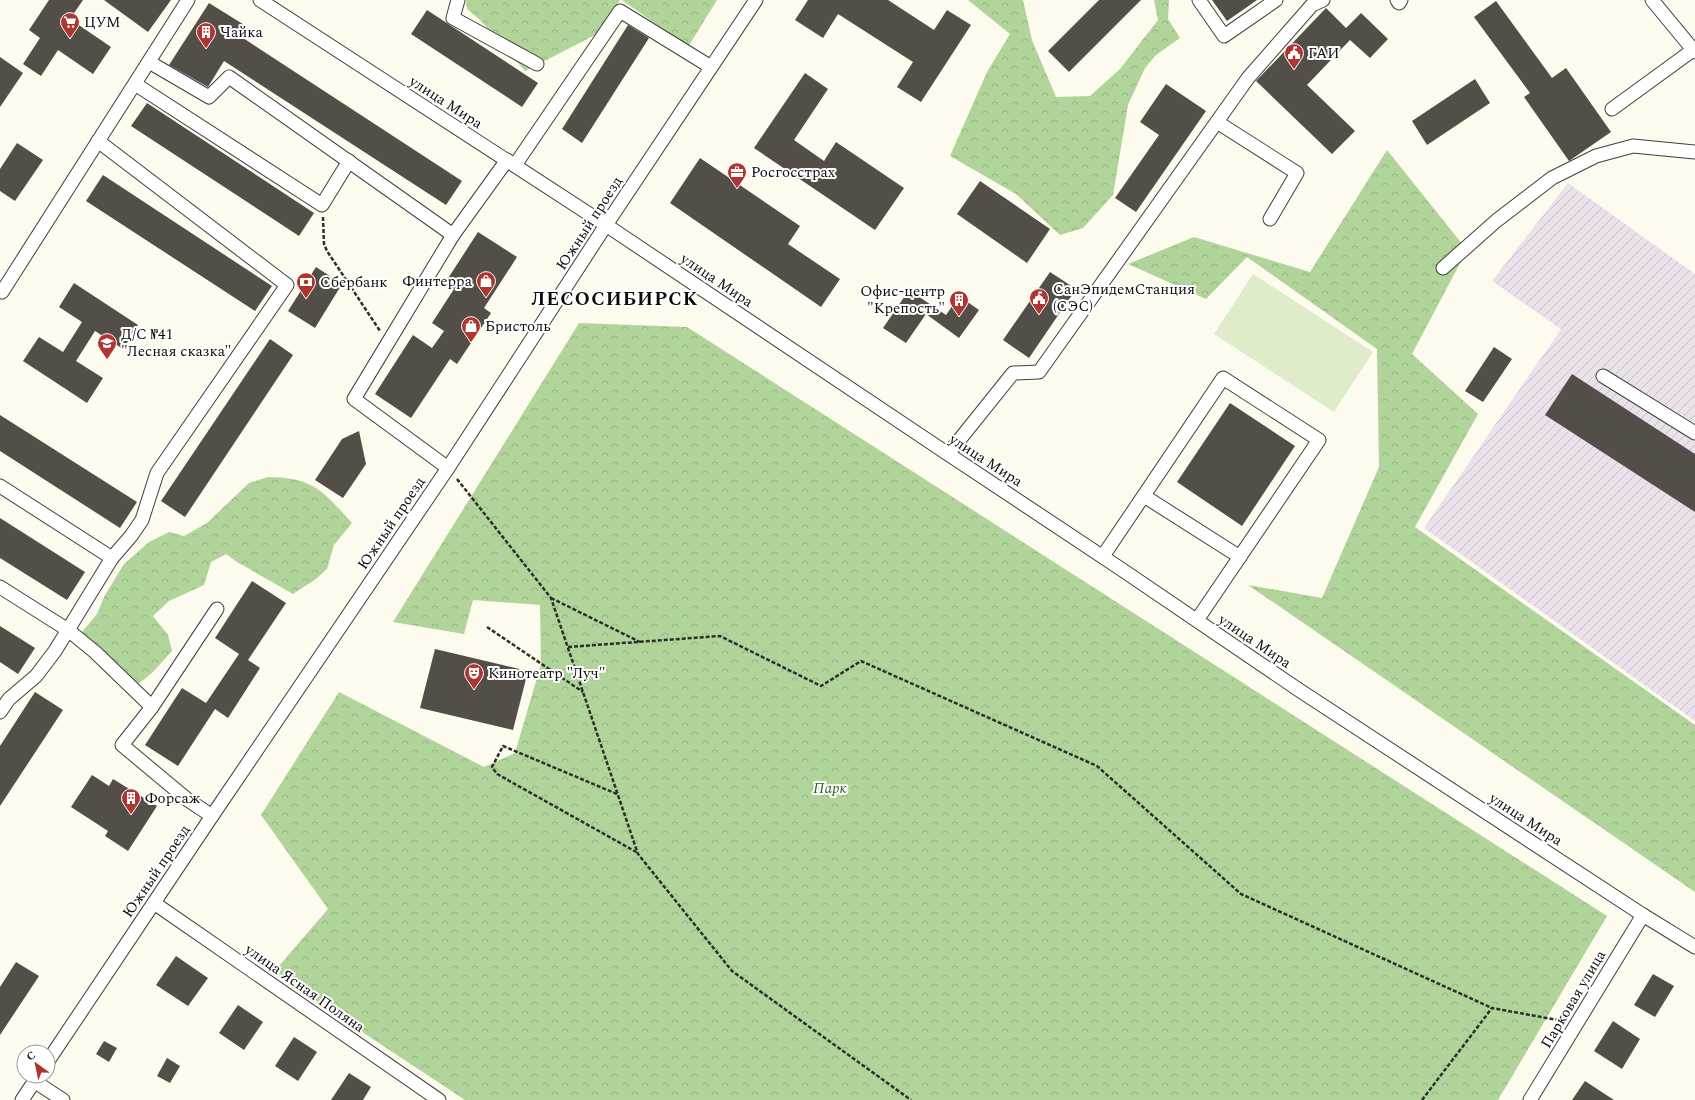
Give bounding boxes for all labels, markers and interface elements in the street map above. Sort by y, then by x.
supermarket icon: ЦУМ [59,11,81,39]
place label: ЦУМ [84,11,120,34]
building icon: Чайка [195,21,217,49]
place label: Чайка [220,21,263,44]
public building icon: ГАИ [1283,42,1305,70]
place label: ГАИ [1308,42,1340,65]
street label: улица Мира [404,69,488,135]
office icon: Росгосстрах [726,161,748,189]
place label: Росгосстрах [751,161,836,184]
street label: Южный проезд [550,172,628,275]
street label: улица Мира [675,247,758,314]
place label: Финтерра [402,270,473,293]
shop icon: Финтерра [475,270,497,298]
bank icon: Сбербанк [295,271,317,299]
place label: Сбербанк [320,271,388,294]
place label: СанЭпидемСтанция (СЭС) [1053,278,1195,318]
place label: Офис-центр "Крепость" [860,280,945,320]
district label: ЛЕСОСИБИРСК [532,285,698,314]
public building icon: СанЭпидемСтанция (СЭС) [1028,287,1050,315]
building icon: Офис-центр "Крепость" [948,289,970,317]
shop icon: Бристоль [460,315,482,343]
place label: Бристоль [485,315,551,338]
place label: Д/С №41 "Лесная сказка" [121,323,231,363]
school or university icon: Д/С №41 "Лесная сказка" [96,332,118,360]
street label: улица Мира [944,427,1028,493]
street label: Южный проезд [352,472,431,574]
street label: улица Мира [1213,608,1296,675]
theatre icon: Кинотеатр "Луч" [463,662,485,690]
place label: Кинотеатр "Луч" [488,662,605,685]
park label: Парк [813,777,847,800]
street label: улица Мира [1484,786,1568,852]
building icon: Форсаж [120,787,142,815]
place label: Форсаж [145,787,201,810]
street label: Южный проезд [117,820,196,922]
street label: улица Ясная Поляна [239,938,370,1039]
street label: Парковая улица [1535,945,1612,1053]
north arrow [16,1044,56,1084]
text: С [23,1047,39,1065]

